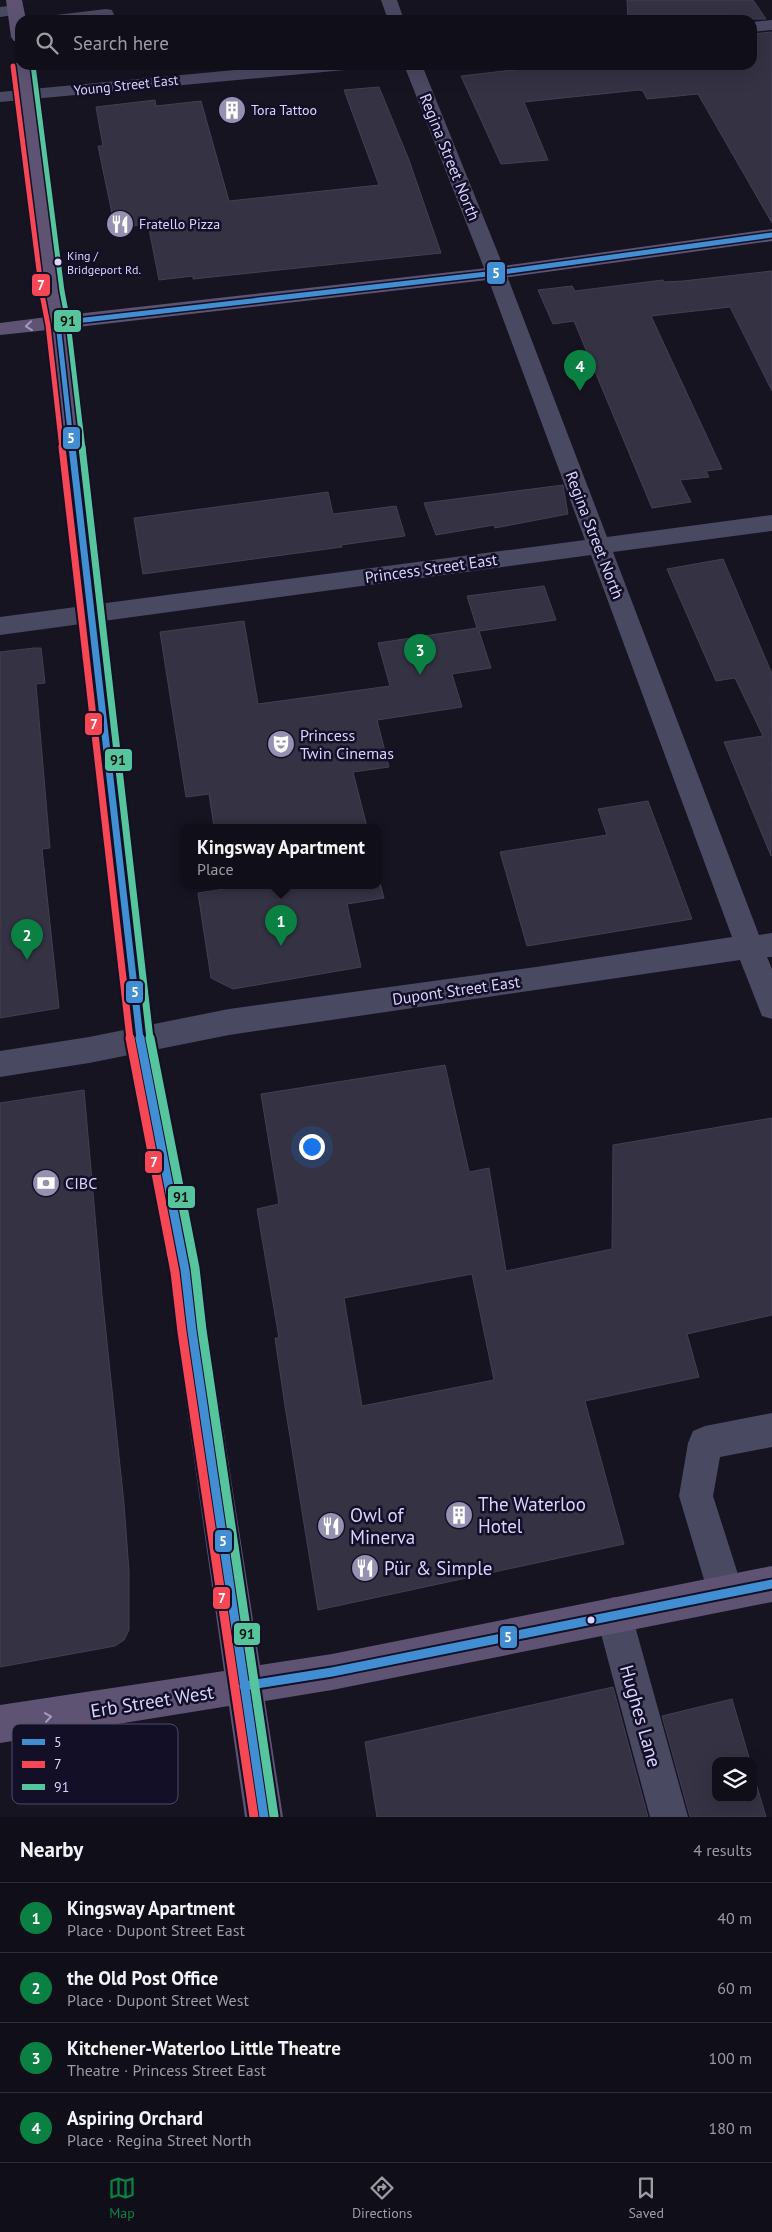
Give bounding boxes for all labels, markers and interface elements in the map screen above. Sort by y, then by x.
search box [15,15,757,70]
icon: search [33,29,61,57]
text: Search here [73,31,169,55]
street label: Young Street East [73,71,179,99]
street label: Regina Street North [415,91,485,223]
building icon: Tora Tattoo [217,95,247,125]
place label: Tora Tattoo [251,101,317,119]
restaurant icon: Fratello Pizza [105,209,135,239]
place label: Fratello Pizza [139,215,220,233]
place label: King / Bridgeport Rd. [67,248,141,277]
marker: King / Bridgeport Rd. [53,257,63,267]
line badge: 5 [486,261,506,285]
text: 5 [492,264,500,282]
line badge: 7 [31,273,51,297]
text: 7 [37,276,45,294]
line badge: 91 [53,309,82,333]
text: 91 [60,312,76,330]
one-way arrow [25,320,33,331]
pin: 4 [564,350,596,391]
line badge: 5 [62,426,81,450]
text: 5 [67,429,75,447]
street label: Regina Street North [561,468,629,602]
street label: Princess Street East [364,549,499,587]
pin: 3 [404,634,436,675]
line badge: 7 [84,712,103,736]
text: 7 [90,715,98,733]
place label: Princess Twin Cinemas [300,725,394,763]
theatre icon: Princess Twin Cinemas [266,729,296,759]
line badge: 91 [104,748,133,772]
text: 91 [110,751,126,769]
popup [180,824,382,889]
text: Kingsway Apartment [197,835,365,859]
text: Place [197,859,234,879]
pin: 1 [265,905,297,946]
pin: 2 [11,919,43,960]
street label: Dupont Street East [391,971,522,1009]
line badge: 5 [125,980,144,1004]
text: 5 [131,983,139,1001]
your location [299,1134,325,1160]
line badge: 7 [144,1150,163,1174]
text: 7 [150,1153,158,1171]
bank icon: CIBC [31,1168,61,1198]
place label: CIBC [65,1173,97,1193]
line badge: 91 [167,1185,196,1209]
text: 91 [173,1188,189,1206]
place label: The Waterloo Hotel [478,1492,586,1538]
building icon: The Waterloo Hotel [444,1500,474,1530]
place label: Owl of Minerva [350,1503,415,1549]
restaurant icon: Owl of Minerva [316,1511,346,1541]
line badge: 5 [214,1529,233,1553]
text: 5 [219,1532,227,1550]
restaurant icon: Pür & Simple [350,1553,380,1583]
place label: Pür & Simple [384,1556,492,1580]
line badge: 7 [212,1586,231,1610]
text: 7 [218,1589,226,1607]
unlabelled marker [586,1615,596,1625]
line badge: 91 [233,1622,261,1646]
text: 91 [239,1625,255,1643]
line badge: 5 [499,1625,518,1649]
text: 5 [504,1628,512,1646]
street label: Hughes Lane [615,1662,667,1770]
street label: Erb Street West [89,1679,216,1723]
one-way arrow [44,1712,53,1722]
legend [12,1724,178,1804]
text: 5 [54,1733,62,1751]
text: 7 [54,1755,62,1773]
map controls [712,1757,757,1802]
button: layers [712,1757,757,1802]
text: 91 [54,1778,69,1796]
text: Nearby [20,1836,83,1863]
text: 4 results [693,1840,752,1860]
text: Kingsway Apartment [67,1896,235,1920]
text: 1 [31,1908,41,1928]
text: 40 m [717,1908,752,1928]
text: Place · Dupont Street East [67,1920,245,1940]
text: the Old Post Office [67,1966,218,1990]
text: 2 [31,1978,41,1998]
text: 60 m [717,1978,752,1998]
text: Place · Dupont Street West [67,1990,249,2010]
text: Kitchener-Waterloo Little Theatre [67,2036,341,2060]
text: 3 [31,2048,41,2068]
text: 100 m [709,2048,752,2068]
text: Theatre · Princess Street East [67,2060,266,2080]
text: Aspiring Orchard [67,2106,203,2130]
text: 4 [31,2118,41,2138]
text: 180 m [709,2118,752,2138]
text: Place · Regina Street North [67,2130,251,2150]
tab: Map [108,2174,136,2222]
tab: Directions [352,2174,412,2222]
tab: Saved [628,2174,664,2222]

